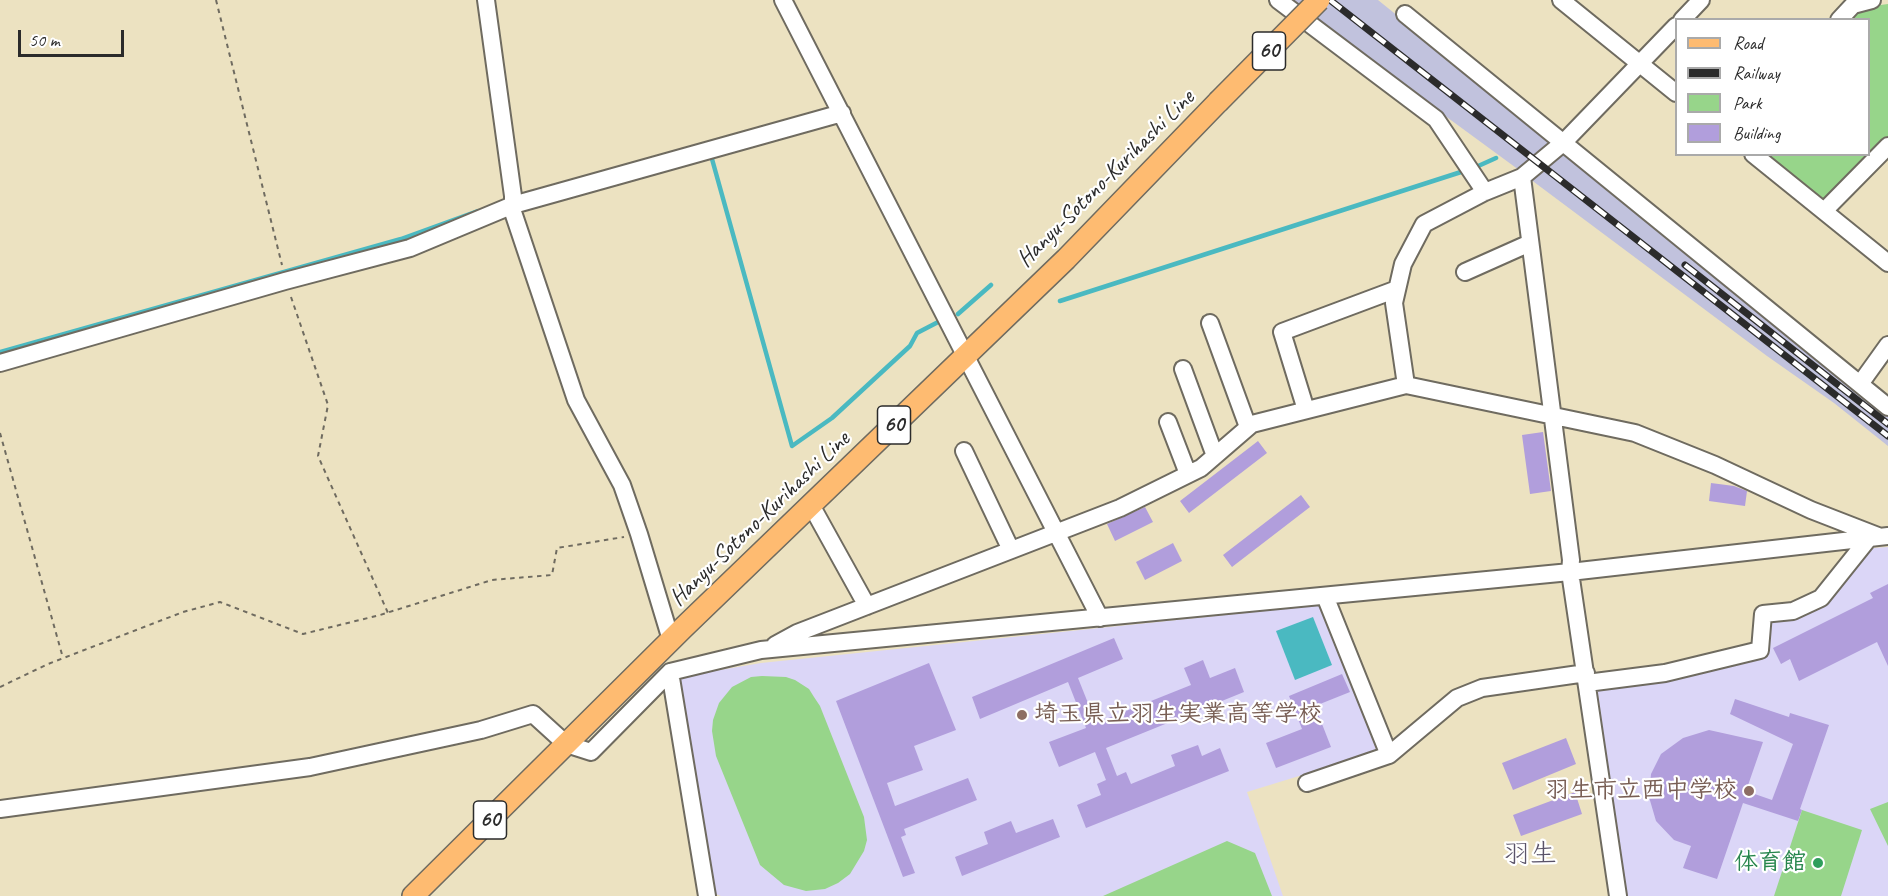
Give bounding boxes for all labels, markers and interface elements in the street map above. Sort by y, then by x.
scale bar [21,18,128,56]
legend [1675,18,1870,156]
text: 50 m [29,29,60,51]
road number: 60 [1252,32,1286,70]
text: Road [1733,32,1763,54]
text: Railway [1733,62,1780,84]
street label: Hanyu-Sotono-Kurihashi Line [1011,84,1201,274]
text: Park [1733,92,1762,114]
text: Building [1733,122,1780,144]
road number: 60 [878,406,910,444]
street label: Hanyu-Sotono-Kurihashi Line [664,425,856,613]
place label: 埼玉県立羽生実業高等学校 [1034,701,1322,729]
marker: 埼玉県立羽生実業高等学校 [1015,708,1029,722]
place label: 羽生市立西中学校 [1545,777,1737,805]
marker: 羽生市立西中学校 [1742,784,1756,798]
road number: 60 [474,801,506,839]
district label: 羽生 [1503,839,1557,871]
place label: 体育館 [1734,849,1806,877]
marker: 体育館 [1811,856,1825,870]

